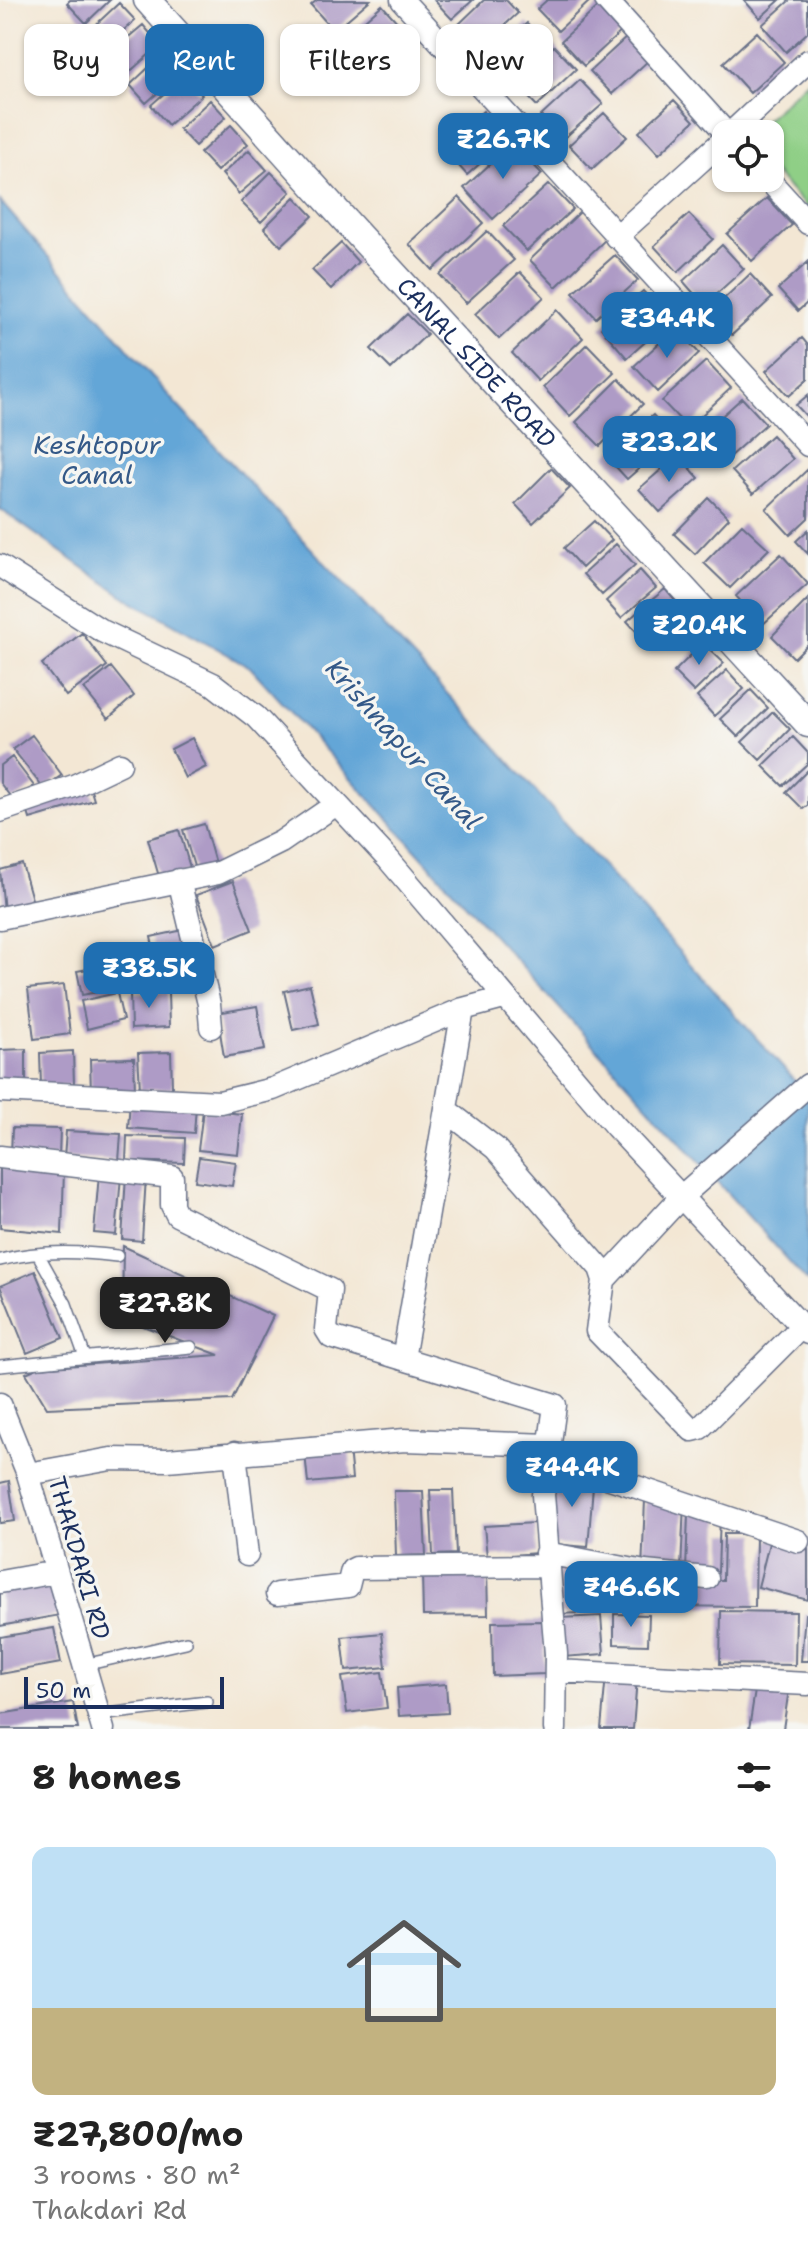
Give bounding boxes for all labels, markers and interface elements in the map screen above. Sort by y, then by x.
chip: Buy [24,24,129,96]
chip: Rent [145,24,264,96]
chip: Filters [280,24,420,96]
chip: New [436,24,553,96]
pin: ₹26.7K [438,113,568,181]
map controls [712,120,784,192]
button: locate [712,120,784,192]
text: ₹26.7K [456,121,550,156]
street label: CANAL SIDE ROAD [390,271,563,455]
pin: ₹34.4K [602,292,732,360]
text: ₹34.4K [620,300,714,335]
pin: ₹23.2K [604,416,734,484]
text: ₹23.2K [621,424,717,459]
water label: Keshtopur Canal [33,427,161,492]
pin: ₹20.4K [634,599,764,667]
text: ₹20.4K [652,607,746,642]
water label: Krishnapur Canal [318,651,490,837]
pin: ₹38.5K [84,942,214,1010]
text: ₹38.5K [101,950,197,985]
pin: ₹27.8K [100,1277,230,1345]
text: ₹27.8K [118,1285,212,1320]
pin: ₹44.4K [507,1441,637,1509]
text: ₹44.4K [525,1449,619,1484]
street label: THAKDARI RD [40,1473,118,1643]
pin: ₹46.6K [566,1561,696,1629]
text: ₹46.6K [583,1569,679,1604]
scale bar [24,1673,224,1709]
text: 50 m [36,1676,91,1705]
text: 8 homes [32,1754,181,1800]
icon: filters [732,1755,776,1799]
icon: home [332,1899,476,2043]
text: ₹27,800/mo [32,2111,244,2157]
text: 3 rooms · 80 m² [32,2157,241,2192]
text: Thakdari Rd [32,2192,187,2227]

